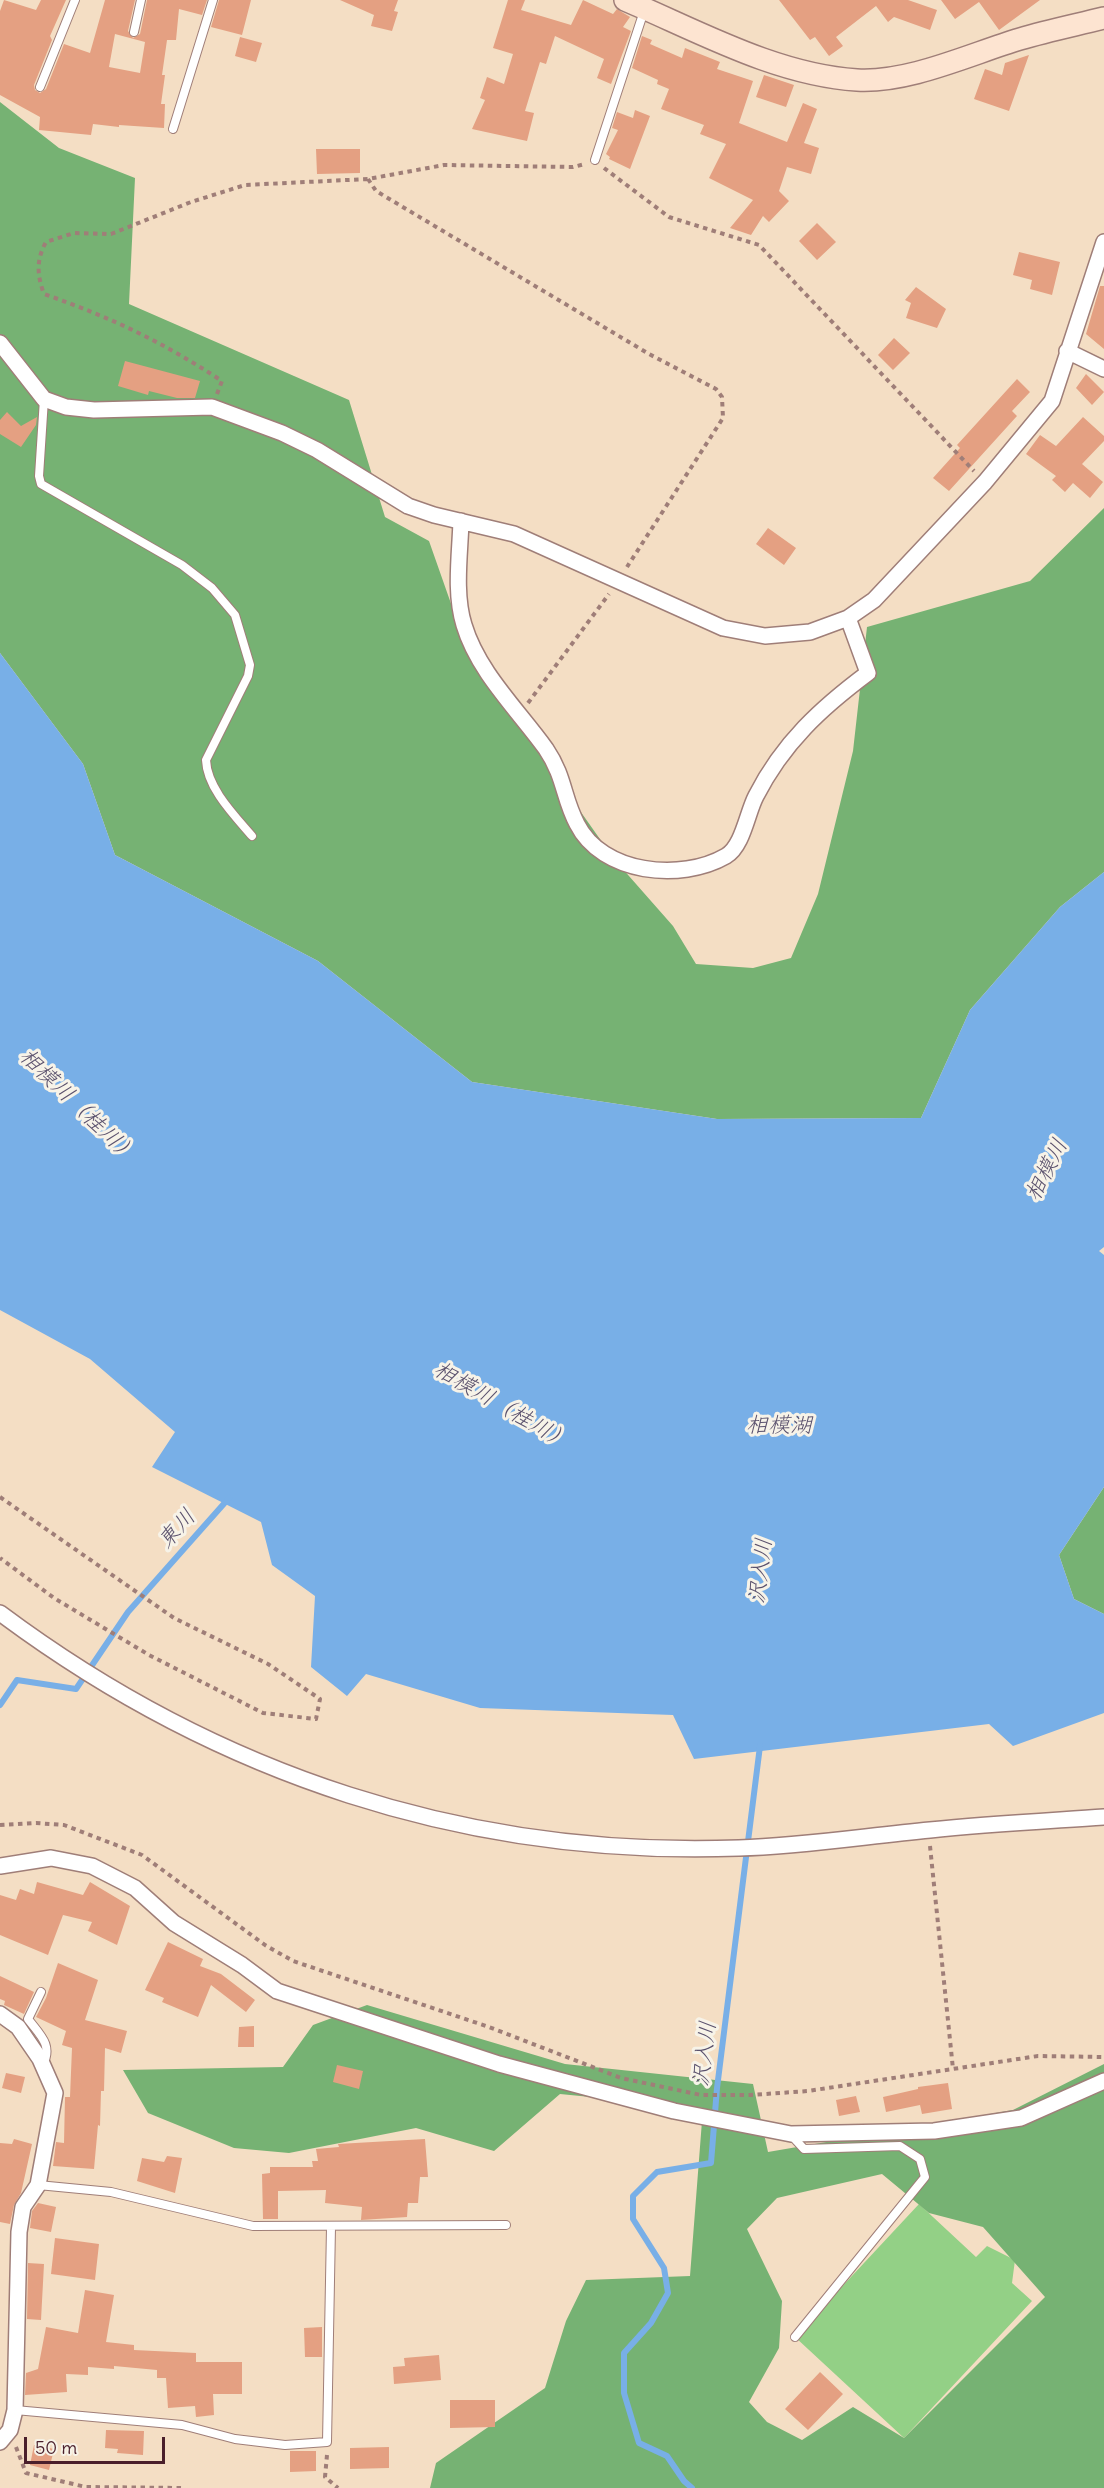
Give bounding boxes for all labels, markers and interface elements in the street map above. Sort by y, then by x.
water label: 相模川（桂川） [13,1043,143,1169]
water label: 相模川 [1020,1135,1074,1205]
water label: 相模川（桂川） [429,1356,575,1456]
water label: 相模湖 [746,1413,812,1439]
water label: 東川 [152,1504,202,1554]
water label: 沢入川 [744,1537,778,1605]
water label: 沢入川 [688,2020,722,2088]
scale bar [27,2425,168,2463]
text: 50 m [35,2436,77,2459]

